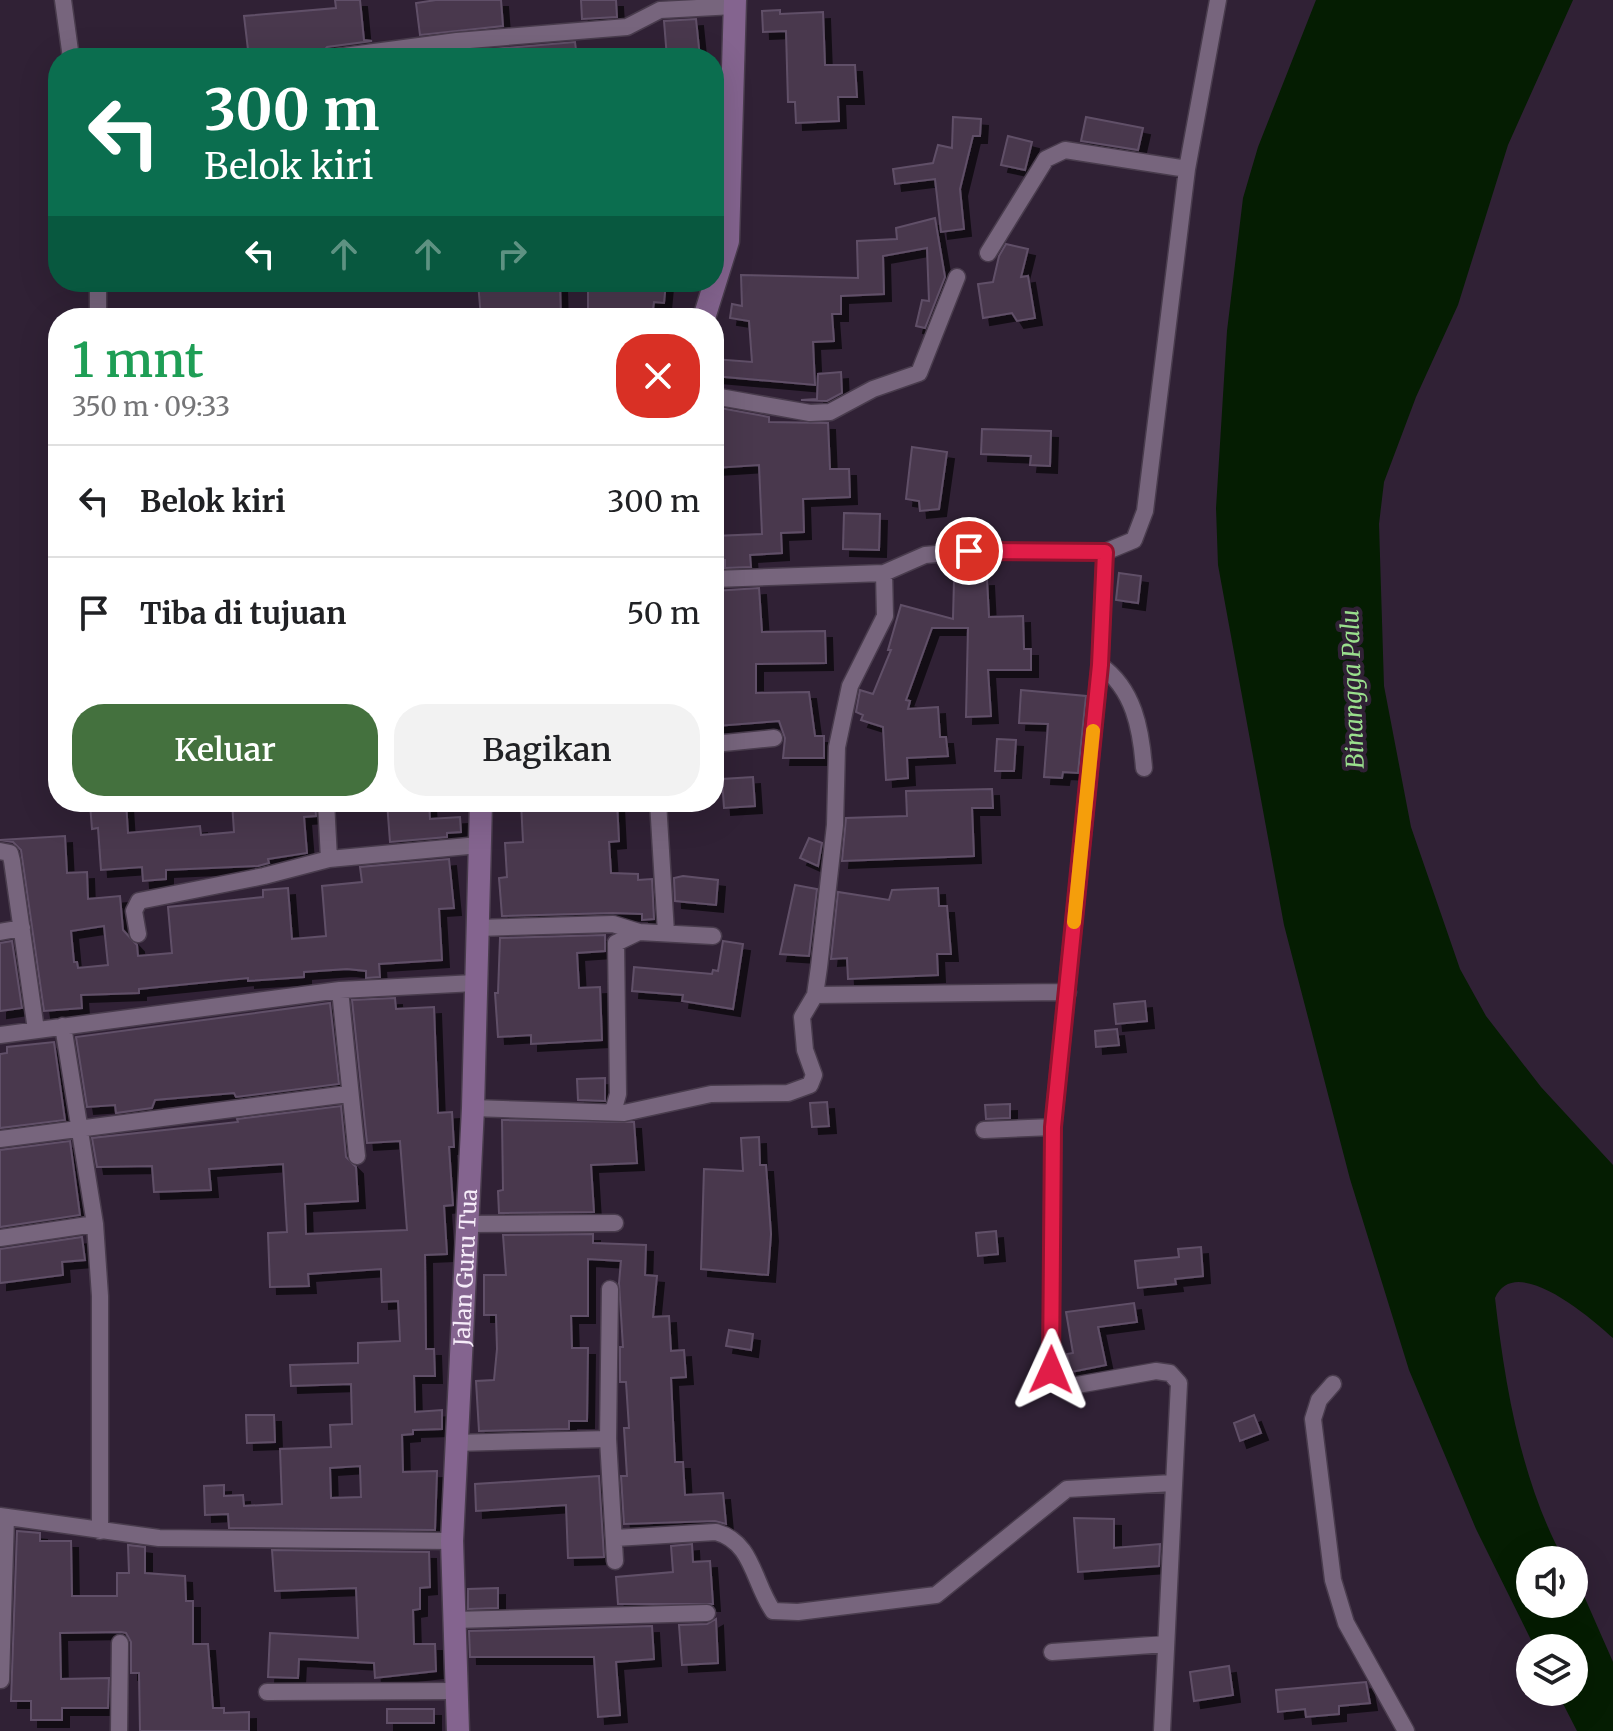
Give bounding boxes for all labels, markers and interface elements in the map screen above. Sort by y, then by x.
text: 300 m [204,75,380,145]
icon: left [72,80,176,184]
text: Belok kiri [204,144,373,189]
icon: left [238,232,282,276]
icon: ahead [322,232,366,276]
icon: ahead [406,232,450,276]
icon: right [490,232,534,276]
text: 1 mnt [72,330,204,390]
button: close [616,334,700,418]
text: 350 m · 09:33 [72,390,230,423]
icon: left [72,479,116,523]
text: Belok kiri [140,482,286,520]
text: 300 m [607,482,700,520]
pin [935,517,1003,585]
icon: arrive [947,529,991,573]
icon: arrive [72,591,116,635]
text: Tiba di tujuan [140,594,346,632]
text: 50 m [627,594,700,632]
water label: Binangga Palu [1334,609,1371,769]
button: Keluar [72,704,378,796]
button: Bagikan [394,704,700,796]
street label: Jalan Guru Tua [447,1188,483,1348]
position arrow [1009,1328,1093,1412]
map controls [1516,1546,1588,1706]
button: sound [1516,1546,1588,1618]
button: layers [1516,1634,1588,1706]

